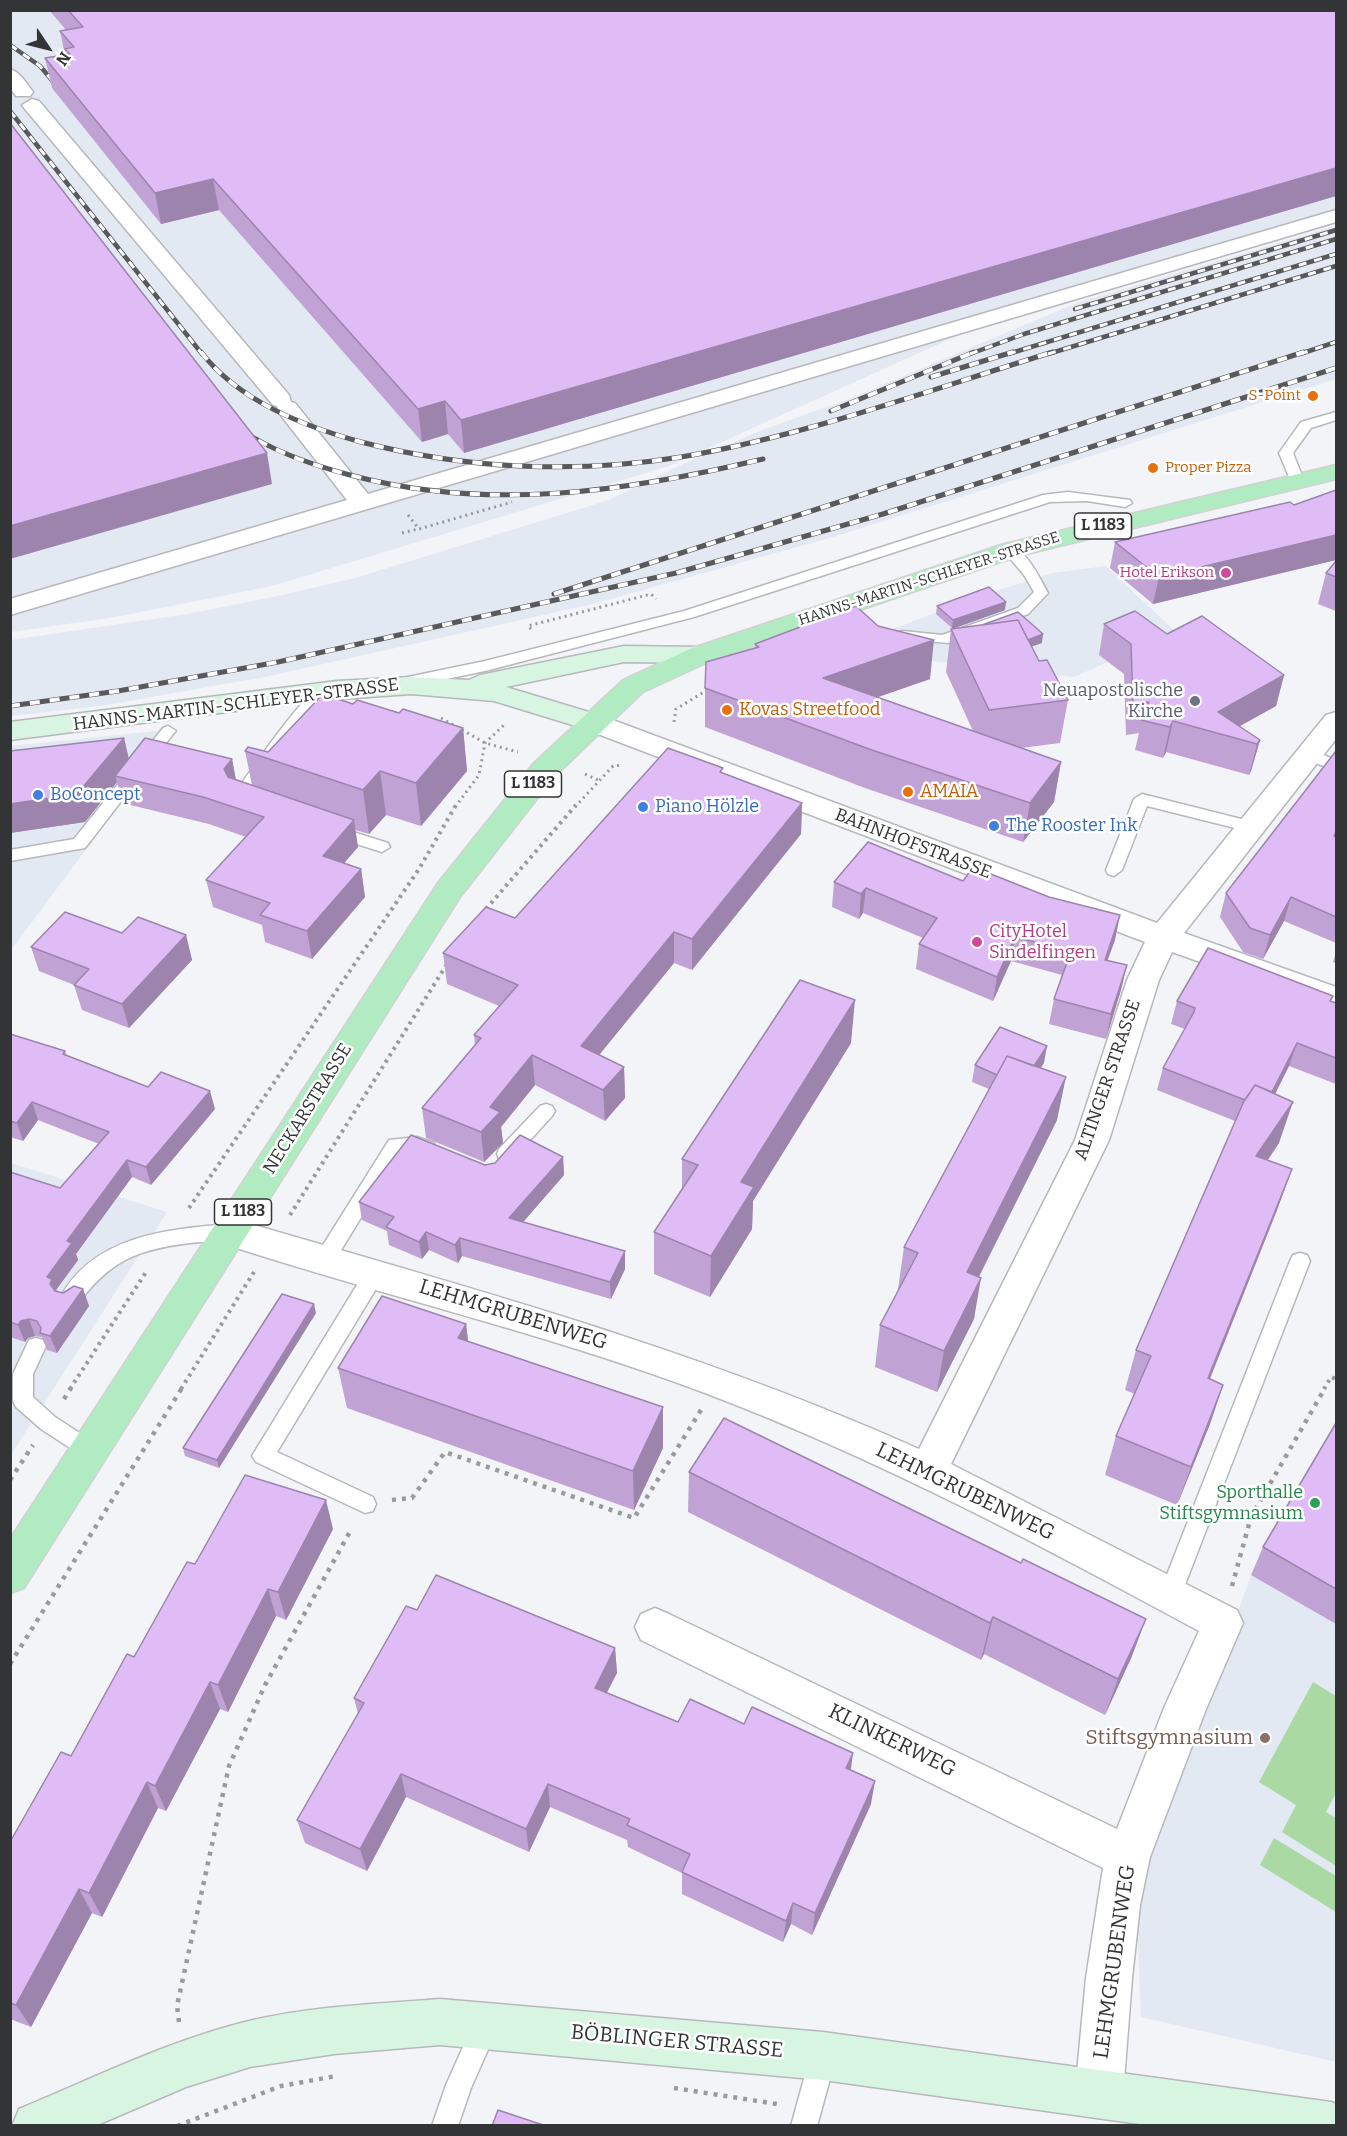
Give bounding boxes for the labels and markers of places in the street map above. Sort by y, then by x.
place label: S-Point [1248,387,1301,405]
marker: S-Point [1306,389,1320,403]
place label: Proper Pizza [1165,459,1251,477]
marker: Proper Pizza [1146,461,1160,475]
place label: Hotel Erikson [1120,564,1214,582]
marker: Hotel Erikson [1219,566,1233,580]
place label: Neuapostolische Kirche [1043,680,1183,722]
marker: Neuapostolische Kirche [1188,694,1202,708]
place label: Kovas Streetfood [739,699,880,721]
marker: Kovas Streetfood [720,703,734,717]
place label: AMAIA [920,781,978,803]
place label: BoConcept [50,784,140,806]
marker: AMAIA [901,785,915,799]
marker: BoConcept [31,788,45,802]
place label: Piano Hölzle [655,796,759,818]
marker: Piano Hölzle [636,800,650,814]
place label: The Rooster Ink [1006,815,1137,837]
marker: The Rooster Ink [987,819,1001,833]
place label: CityHotel Sindelfingen [989,921,1096,964]
marker: CityHotel Sindelfingen [970,935,984,949]
place label: Sporthalle Stiftsgymnasium [1159,1482,1303,1524]
marker: Sporthalle Stiftsgymnasium [1308,1496,1322,1510]
place label: Stiftsgymnasium [1085,1725,1253,1751]
marker: Stiftsgymnasium [1258,1731,1272,1745]

